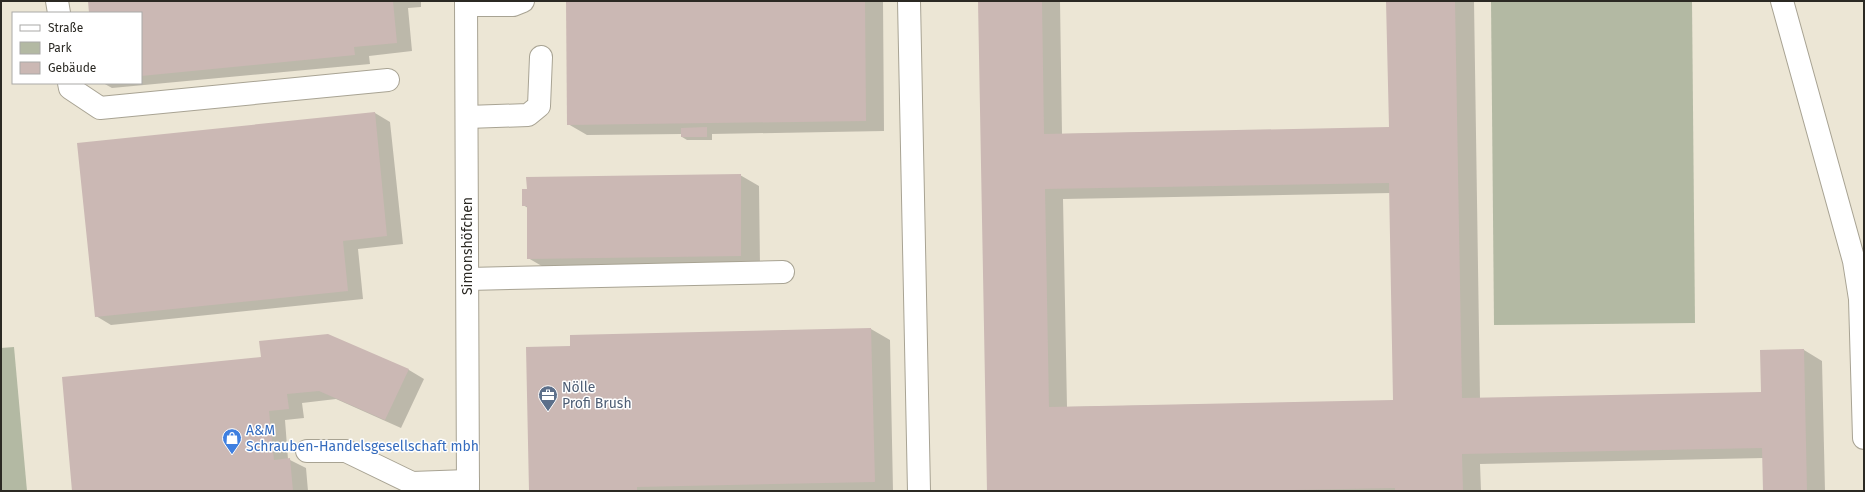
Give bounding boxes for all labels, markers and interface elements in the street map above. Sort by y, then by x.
legend [12,12,142,84]
text: Straße [48,21,83,35]
text: Park [48,41,72,55]
text: Gebäude [48,61,96,75]
street label: Simonshöfchen [459,197,476,295]
place label: Nölle Profi Brush [562,379,632,412]
office icon: Nölle Profi Brush [537,384,559,412]
place label: A&M Schrauben-Handelsgesellschaft mbh [246,422,479,455]
shop icon: A&M Schrauben-Handelsgesellschaft mbh [221,427,243,455]

